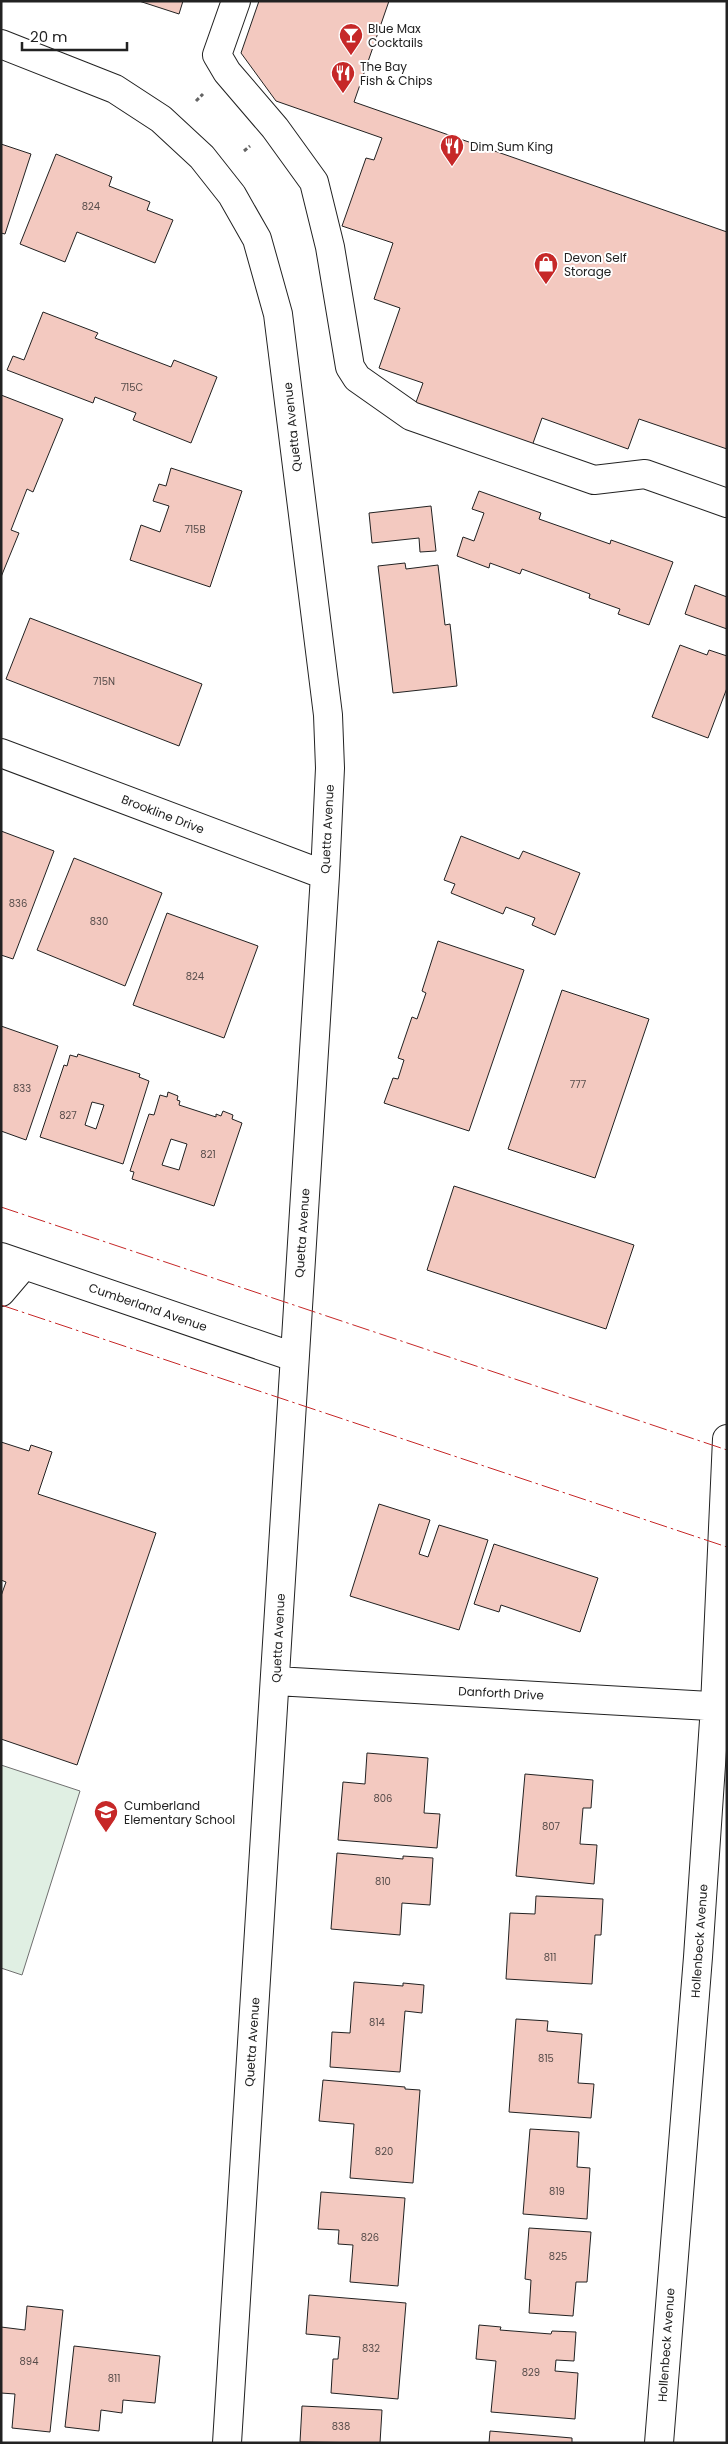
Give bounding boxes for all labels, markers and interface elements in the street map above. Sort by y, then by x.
scale bar [22,20,128,52]
place label: Blue Max Cocktails [368,20,423,51]
bar icon: Blue Max Cocktails [338,22,364,56]
text: 20 m [30,26,68,47]
place label: The Bay Fish & Chips [360,58,433,89]
restaurant icon: The Bay Fish & Chips [330,60,356,94]
restaurant icon: Dim Sum King [439,133,465,167]
place label: Dim Sum King [470,138,553,155]
house number: 824 [82,199,100,214]
place label: Devon Self Storage [564,249,627,280]
shop icon: Devon Self Storage [533,251,559,285]
house number: 715C [121,380,144,395]
street label: Quetta Avenue [279,382,305,472]
house number: 715B [184,522,206,537]
house number: 715N [93,674,115,689]
street label: Quetta Avenue [316,784,338,874]
street label: Brookline Drive [119,790,207,838]
house number: 836 [9,896,27,911]
house number: 830 [90,914,108,929]
house number: 824 [186,969,204,984]
house number: 777 [570,1077,587,1092]
house number: 833 [13,1081,31,1096]
house number: 827 [59,1108,77,1123]
house number: 821 [200,1147,216,1162]
street label: Quetta Avenue [290,1188,314,1278]
street label: Cumberland Avenue [86,1279,210,1335]
street label: Quetta Avenue [267,1593,289,1683]
street label: Danforth Drive [458,1682,544,1704]
house number: 806 [374,1791,392,1806]
place label: Cumberland Elementary School [124,1797,235,1828]
school or university icon: Cumberland Elementary School [93,1799,119,1833]
house number: 807 [542,1819,561,1834]
house number: 810 [375,1874,391,1889]
street label: Hollenbeck Avenue [687,1883,711,1999]
house number: 811 [544,1950,556,1965]
street label: Quetta Avenue [240,1997,264,2087]
house number: 814 [369,2015,385,2030]
house number: 815 [538,2051,554,2066]
house number: 820 [375,2144,393,2159]
house number: 819 [549,2184,565,2199]
house number: 826 [361,2230,379,2245]
house number: 825 [549,2249,567,2264]
street label: Hollenbeck Avenue [654,2287,678,2403]
house number: 832 [362,2341,380,2356]
house number: 894 [20,2354,38,2369]
house number: 829 [522,2365,540,2380]
house number: 811 [108,2371,120,2386]
house number: 838 [332,2419,350,2434]

